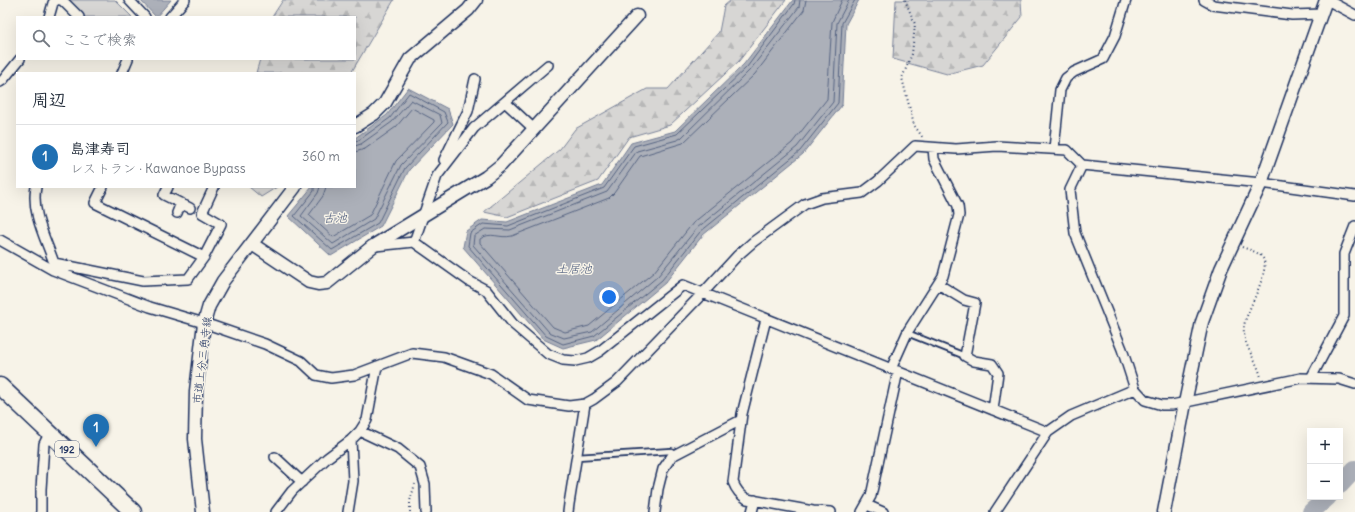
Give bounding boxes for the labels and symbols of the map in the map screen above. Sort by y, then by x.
water label: 古池 [323,210,348,225]
water label: 土居池 [556,261,593,276]
your location [599,287,619,307]
street label: 市道上分三角寺線 [190,315,214,405]
pin: 1 [83,414,109,447]
road number: 192 [55,441,79,457]

